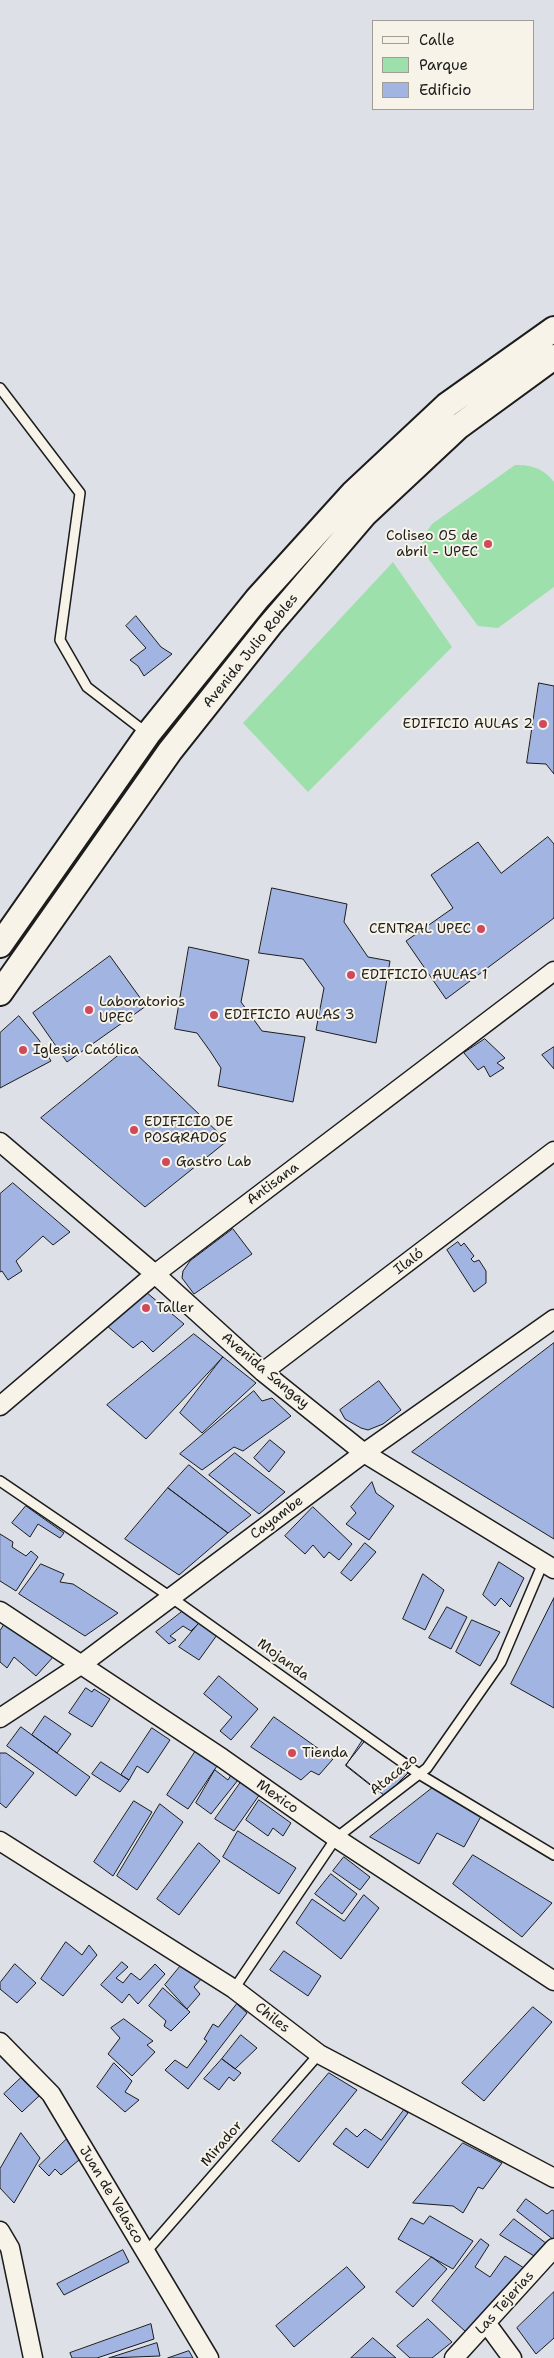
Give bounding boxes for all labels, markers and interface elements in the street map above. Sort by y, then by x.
legend [372,20,534,110]
text: Calle [419,30,455,50]
text: Parque [419,55,468,75]
text: Edificio [419,80,471,100]
place label: Coliseo 05 de abril - UPEC [386,528,478,560]
marker: Coliseo 05 de abril - UPEC [482,538,494,550]
street label: Avenida Julio Robles [200,591,302,711]
place label: EDIFICIO AULAS 2 [403,716,533,732]
marker: EDIFICIO AULAS 2 [537,718,549,730]
place label: CENTRAL UPEC [369,921,471,937]
marker: CENTRAL UPEC [475,923,487,935]
place label: EDIFICIO AULAS 1 [361,967,488,983]
marker: EDIFICIO AULAS 1 [345,969,357,981]
place label: Laboratorios UPEC [99,994,185,1026]
marker: Laboratorios UPEC [83,1004,95,1016]
place label: EDIFICIO AULAS 3 [224,1007,354,1023]
marker: EDIFICIO AULAS 3 [208,1009,220,1021]
place label: Iglesia Católica [33,1042,139,1058]
marker: Iglesia Católica [17,1044,29,1056]
place label: EDIFICIO DE POSGRADOS [144,1114,233,1146]
marker: EDIFICIO DE POSGRADOS [128,1124,140,1136]
place label: Gastro Lab [176,1154,251,1170]
marker: Gastro Lab [160,1156,172,1168]
street label: Antisana [244,1159,302,1209]
street label: Ilaló [391,1245,427,1279]
place label: Taller [156,1300,194,1316]
marker: Taller [140,1302,152,1314]
street label: Avenida Sangay [218,1329,312,1413]
street label: Cayambe [247,1493,307,1543]
street label: Mojanda [254,1636,312,1684]
place label: Tienda [302,1745,348,1761]
marker: Tienda [286,1747,298,1759]
street label: Atacazo [367,1751,421,1799]
street label: Mexico [253,1776,301,1818]
street label: Chiles [251,1999,293,2037]
street label: Mirador [198,2118,246,2170]
street label: Juan de Velasco [75,2143,147,2247]
street label: Las Tejerias [472,2268,538,2338]

